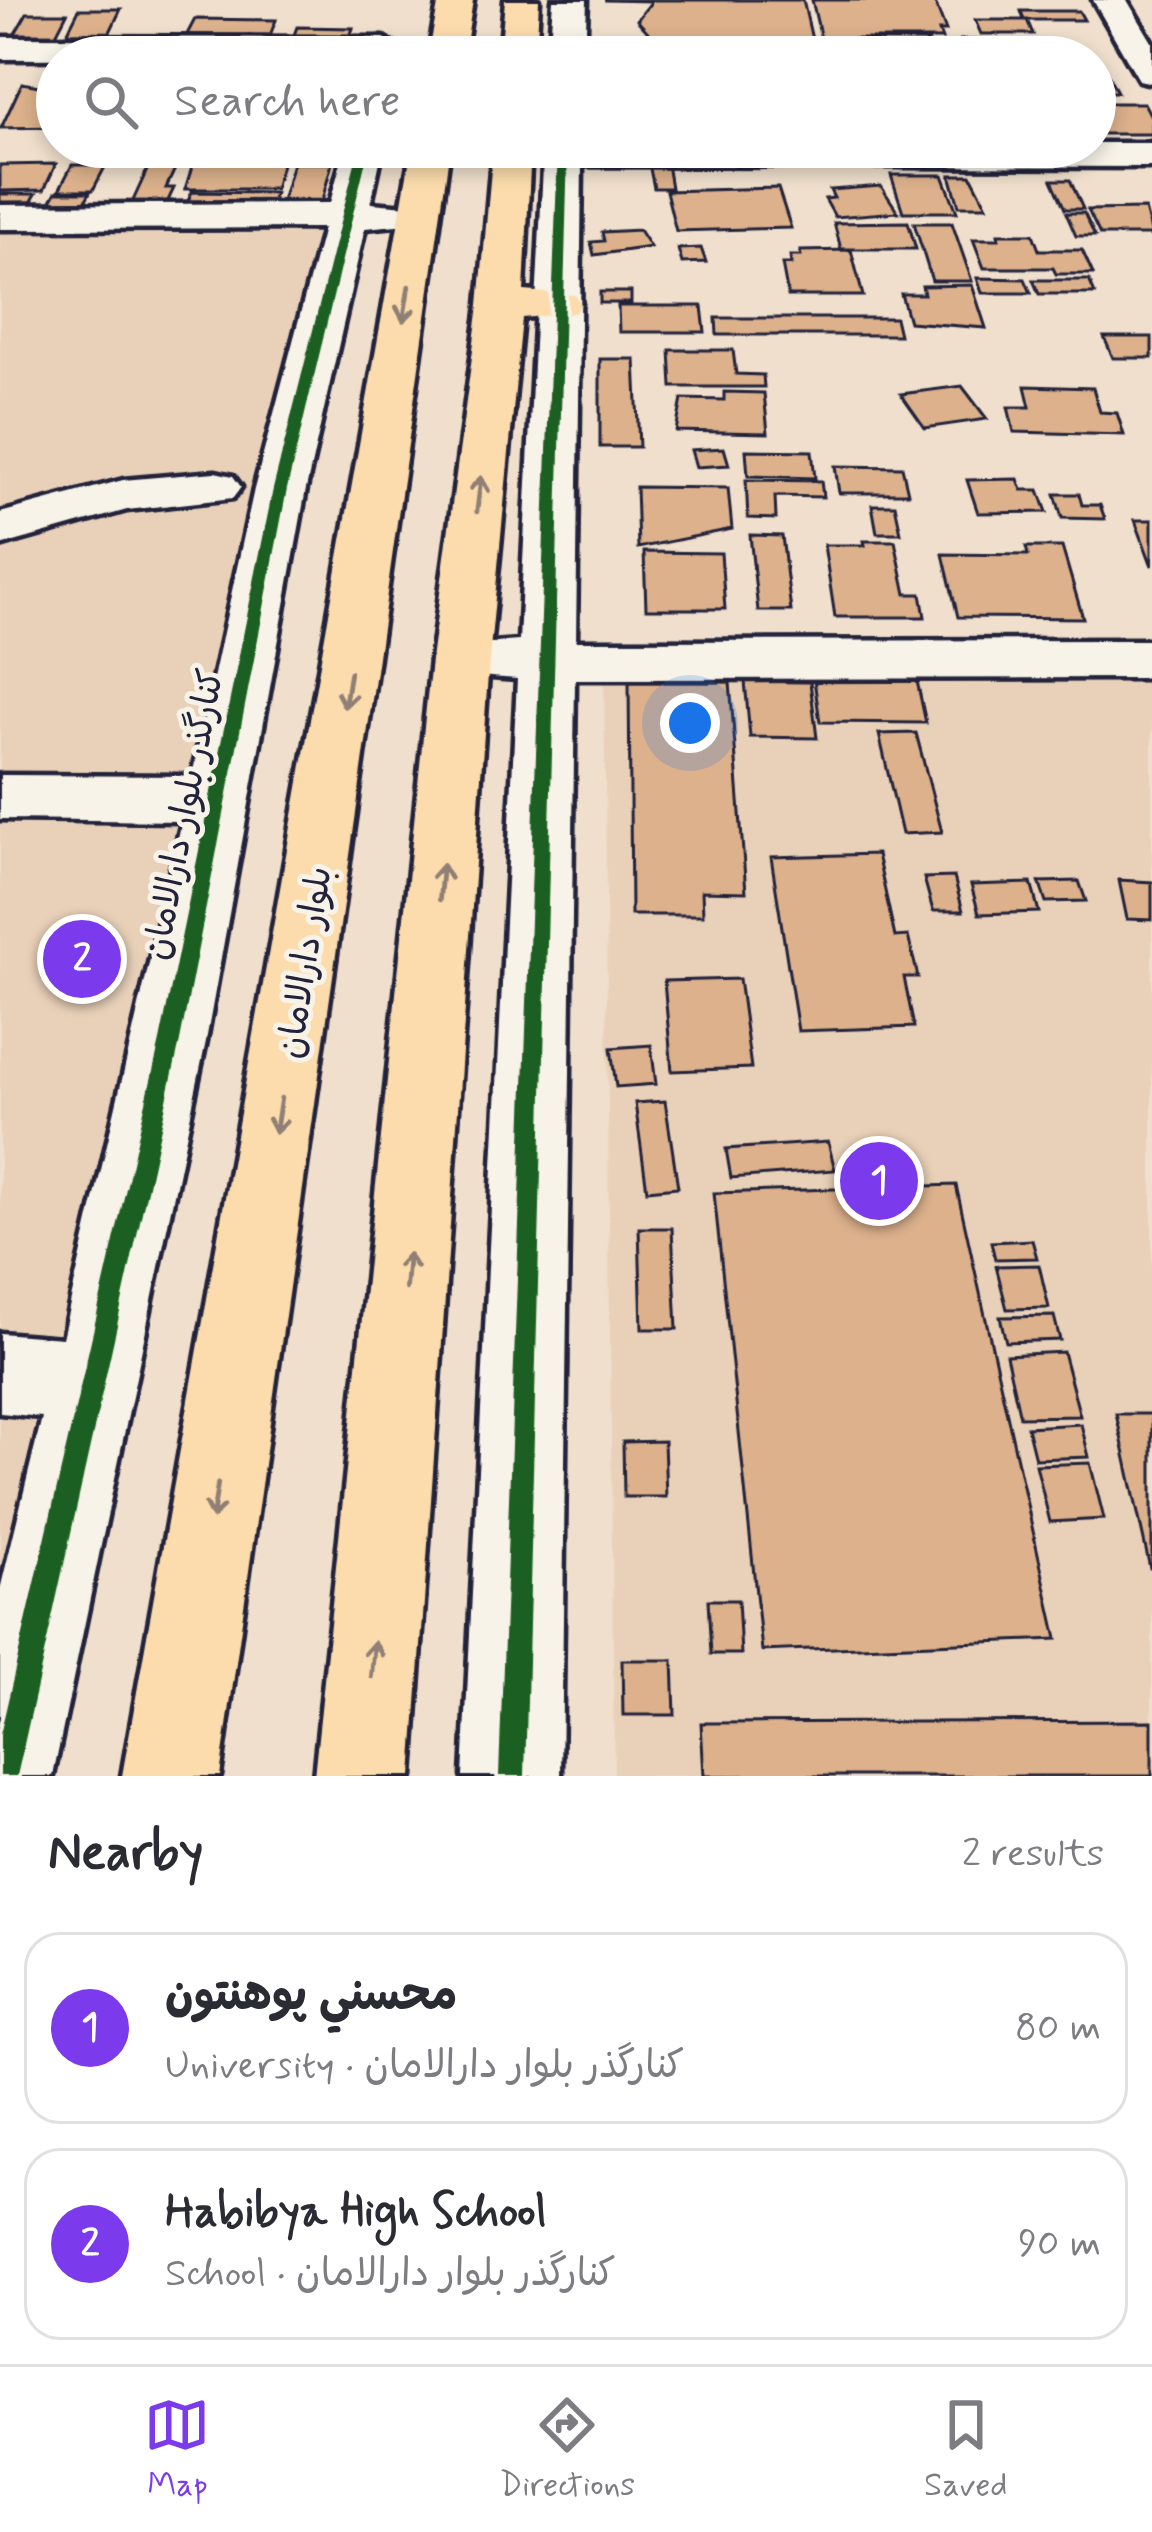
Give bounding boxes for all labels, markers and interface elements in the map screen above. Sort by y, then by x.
search box [36,36,1116,168]
icon: search [78,69,144,135]
text: Search here [174,73,401,132]
one-way arrow [394,284,417,323]
one-way arrow [469,475,491,514]
street label: کنارگذر بلوار دارالامان [134,665,237,964]
one-way arrow [335,669,358,708]
your location [660,693,720,753]
street label: بلوار دارالامان [268,863,345,1062]
one-way arrow [430,863,453,902]
pin: 2 [43,914,121,1004]
one-way arrow [266,1096,289,1135]
pin: 1 [840,1136,918,1226]
one-way arrow [396,1252,419,1291]
one-way arrow [203,1481,226,1520]
one-way arrow [362,1641,385,1680]
text: Nearby [48,1821,203,1887]
text: 2 results [962,1829,1104,1880]
text: محسني پوهنتون [165,1967,457,2026]
text: 1 [81,2003,99,2054]
text: 80 m [1015,2003,1101,2054]
text: University · کنارگذر بلوار دارالامان [165,2041,684,2092]
text: Habibya High School [165,2183,547,2242]
text: 2 [80,2219,100,2270]
text: 90 m [1018,2219,1101,2270]
text: School · کنارگذر بلوار دارالامان [165,2249,616,2300]
tab: Map [144,2392,210,2508]
tab: Directions [499,2392,635,2508]
tab: Saved [924,2392,1008,2508]

